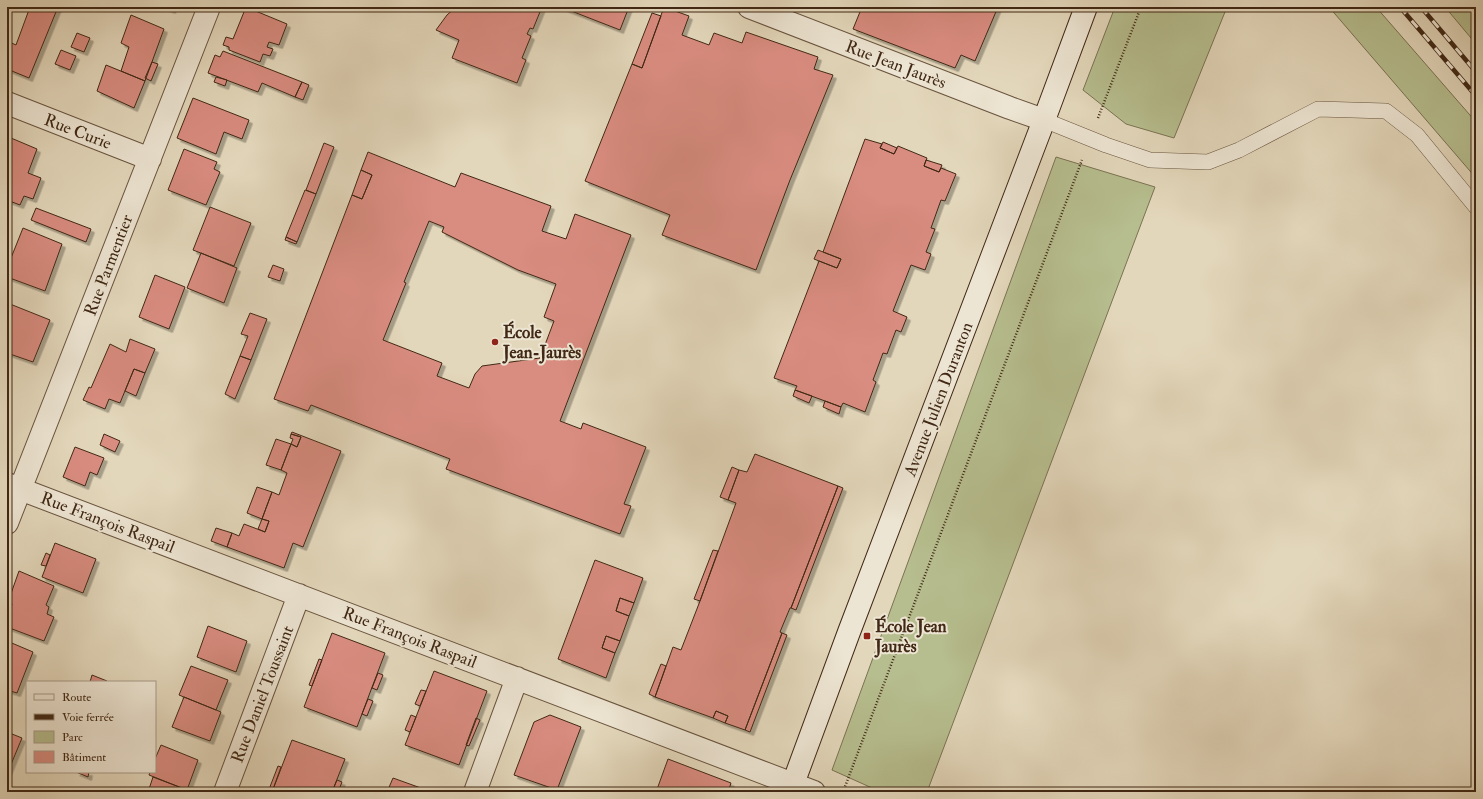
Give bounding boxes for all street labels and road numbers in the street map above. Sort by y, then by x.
street label: Rue Jean Jaurès [842,36,949,94]
street label: Rue Curie [41,109,114,154]
street label: Rue Parmentier [80,211,138,319]
street label: Avenue Julien Duranton [899,319,979,481]
street label: Rue François Raspail [37,487,178,559]
street label: Rue François Raspail [339,602,480,674]
street label: Rue Daniel Toussaint [227,622,298,766]

